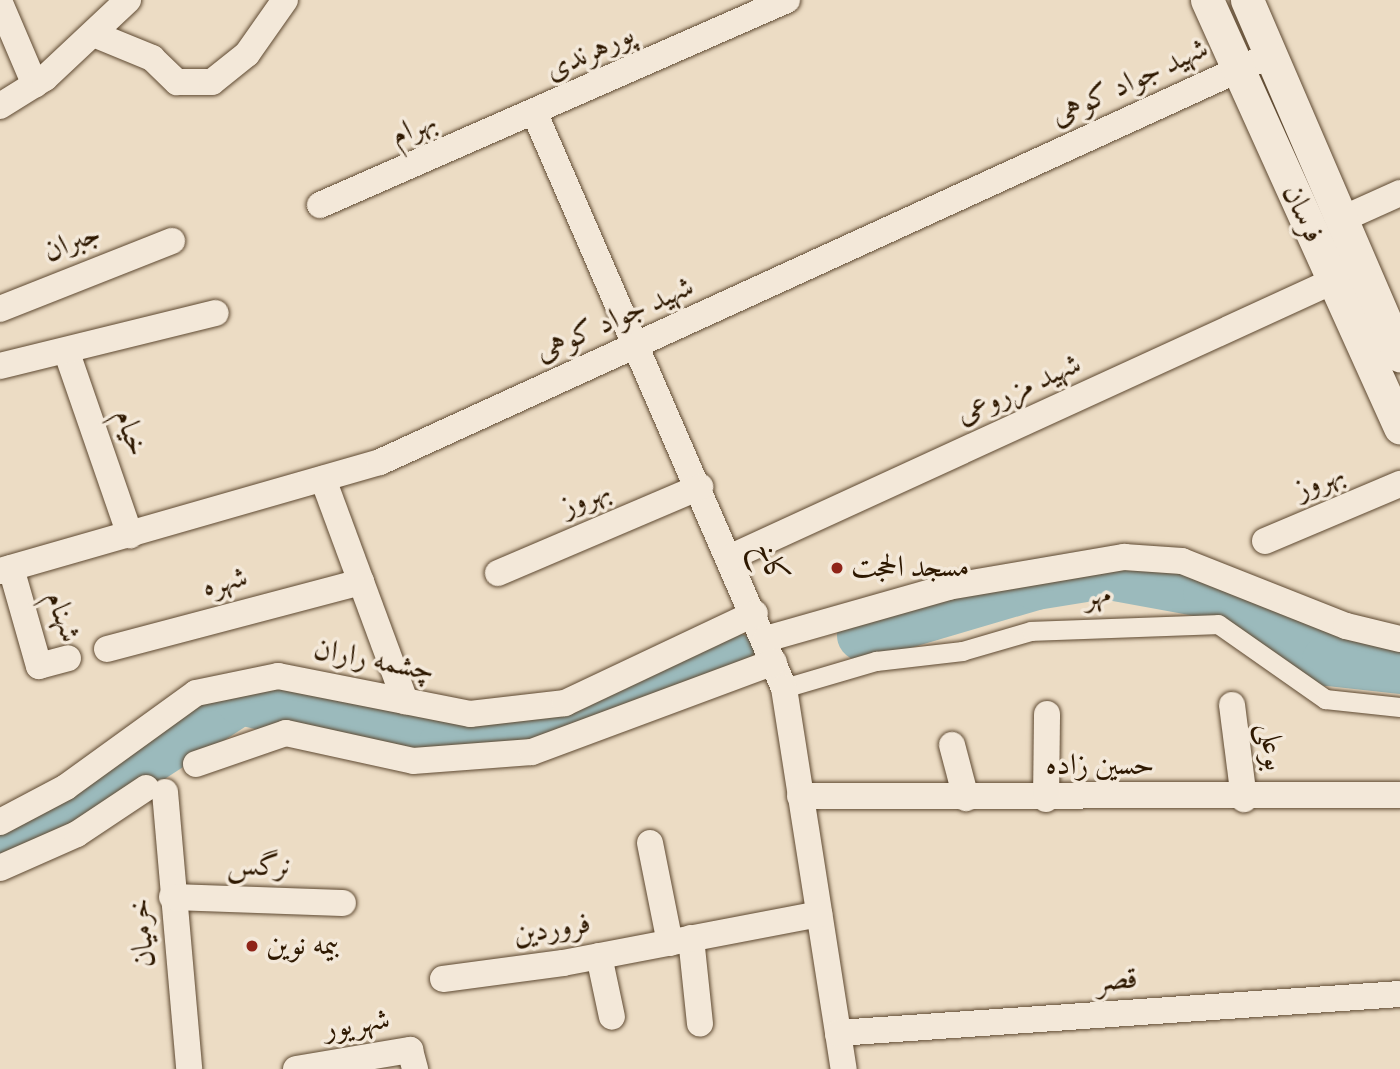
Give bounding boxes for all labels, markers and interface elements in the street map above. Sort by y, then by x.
street label: پورهرندی [540,17,640,89]
street label: شهید جواد کوهی [1046,31,1214,135]
street label: بهرام [386,103,442,155]
street label: فرسان [1273,179,1331,249]
street label: جبران [38,215,106,271]
street label: شهید جواد کوهی [530,269,700,371]
street label: شهید مزروعی [951,347,1087,433]
street label: خیام [105,405,155,461]
street label: بهروز [1290,456,1350,508]
street label: بهروز [556,473,616,525]
street label: کاخ [745,536,795,590]
place label: مسجد الحجت [851,550,969,586]
street label: شهره [198,560,252,606]
marker: مسجد الحجت [829,560,845,576]
street label: مهر [1083,577,1113,615]
street label: شهنام [36,586,88,648]
street label: چشمه راران [310,632,438,690]
street label: بوعلی [1250,721,1292,773]
street label: حسین زاده [1046,748,1154,784]
street label: نرگس [226,848,292,886]
street label: خرمیان [122,897,164,969]
street label: فروردین [511,906,593,954]
place label: بیمه نوین [266,928,339,964]
marker: بیمه نوین [244,938,260,954]
street label: قصر [1095,962,1139,1000]
street label: شهریور [322,1002,392,1048]

